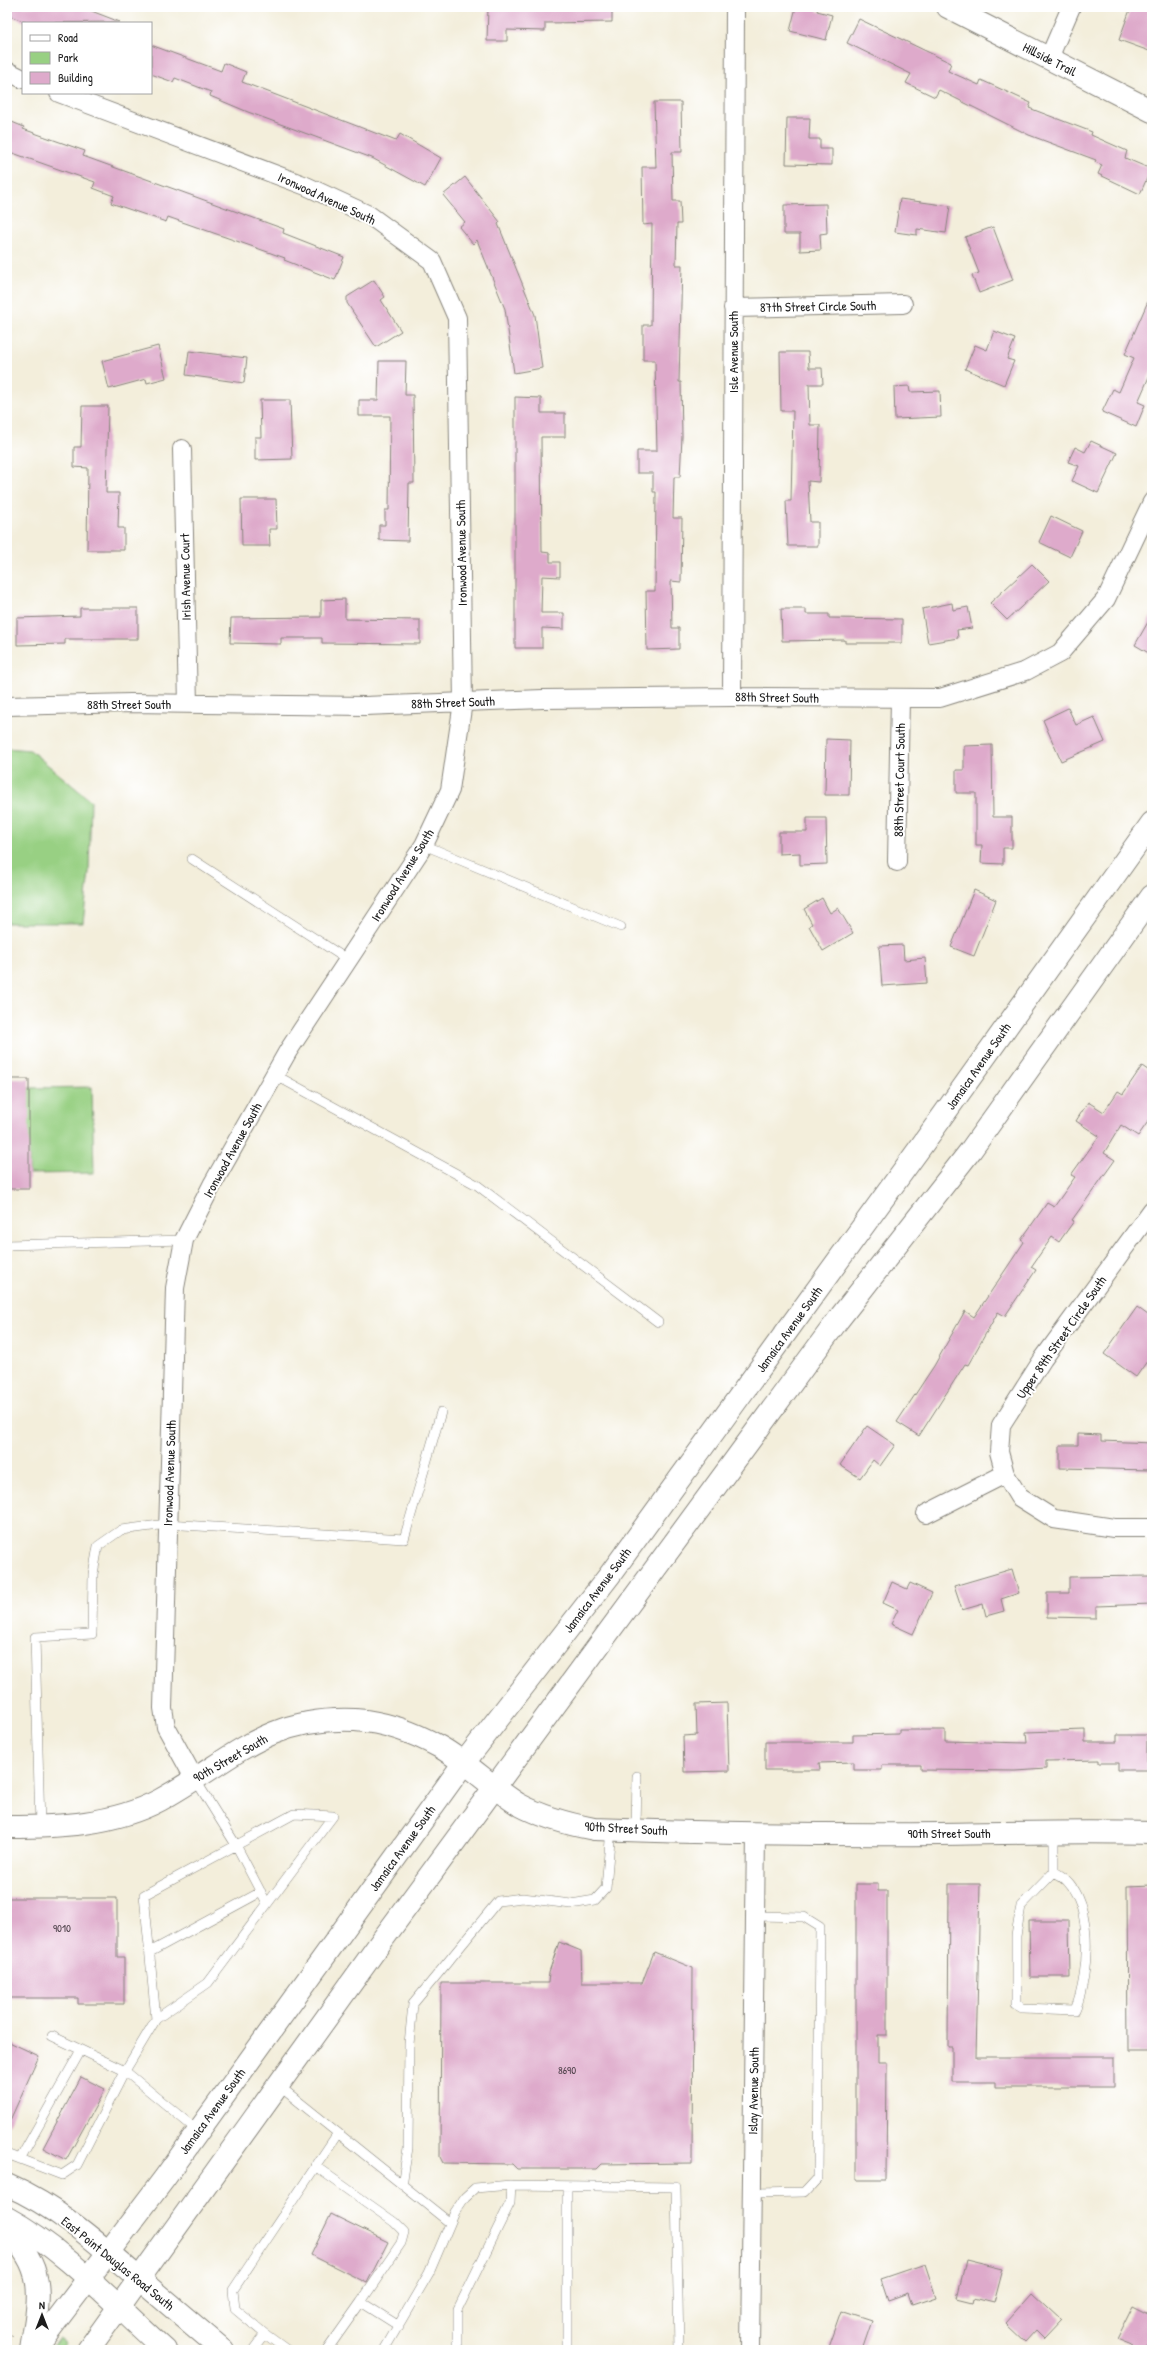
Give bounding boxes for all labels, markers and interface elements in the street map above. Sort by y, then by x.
legend [22,22,152,94]
text: Road [58,29,78,46]
street label: Hillside Trail [1020,38,1081,80]
text: Park [58,49,78,66]
text: Building [58,69,93,86]
street label: Ironwood Avenue South [275,167,379,229]
street label: 87th Street Circle South [760,296,877,316]
street label: Isle Avenue South [724,310,742,393]
street label: Ironwood Avenue South [451,499,471,606]
street label: Irish Avenue Court [175,533,195,621]
street label: 88th Street South [735,687,820,707]
street label: 88th Street South [411,692,496,712]
street label: 88th Street South [87,695,171,713]
street label: 88th Street Court South [889,722,909,837]
street label: Ironwood Avenue South [366,825,438,925]
street label: Jamaica Avenue South [941,1019,1015,1113]
street label: Ironwood Avenue South [198,1099,266,1201]
street label: Upper 89th Street Circle South [1012,1272,1111,1402]
street label: Jamaica Avenue South [752,1282,827,1376]
street label: Ironwood Avenue South [158,1419,180,1526]
street label: Jamaica Avenue South [559,1543,635,1636]
street label: 90th Street South [190,1729,271,1787]
street label: Jamaica Avenue South [365,1801,440,1895]
street label: 90th Street South [584,1817,669,1839]
street label: 90th Street South [907,1824,991,1842]
house number: 9010 [53,1921,71,1935]
street label: Islay Avenue South [743,2047,763,2135]
house number: 8690 [558,2063,576,2077]
street label: Jamaica Avenue South [175,2064,250,2158]
street label: East Point Douglas Road South [58,2212,179,2315]
north arrow [22,2295,62,2335]
text: N [39,2298,45,2312]

